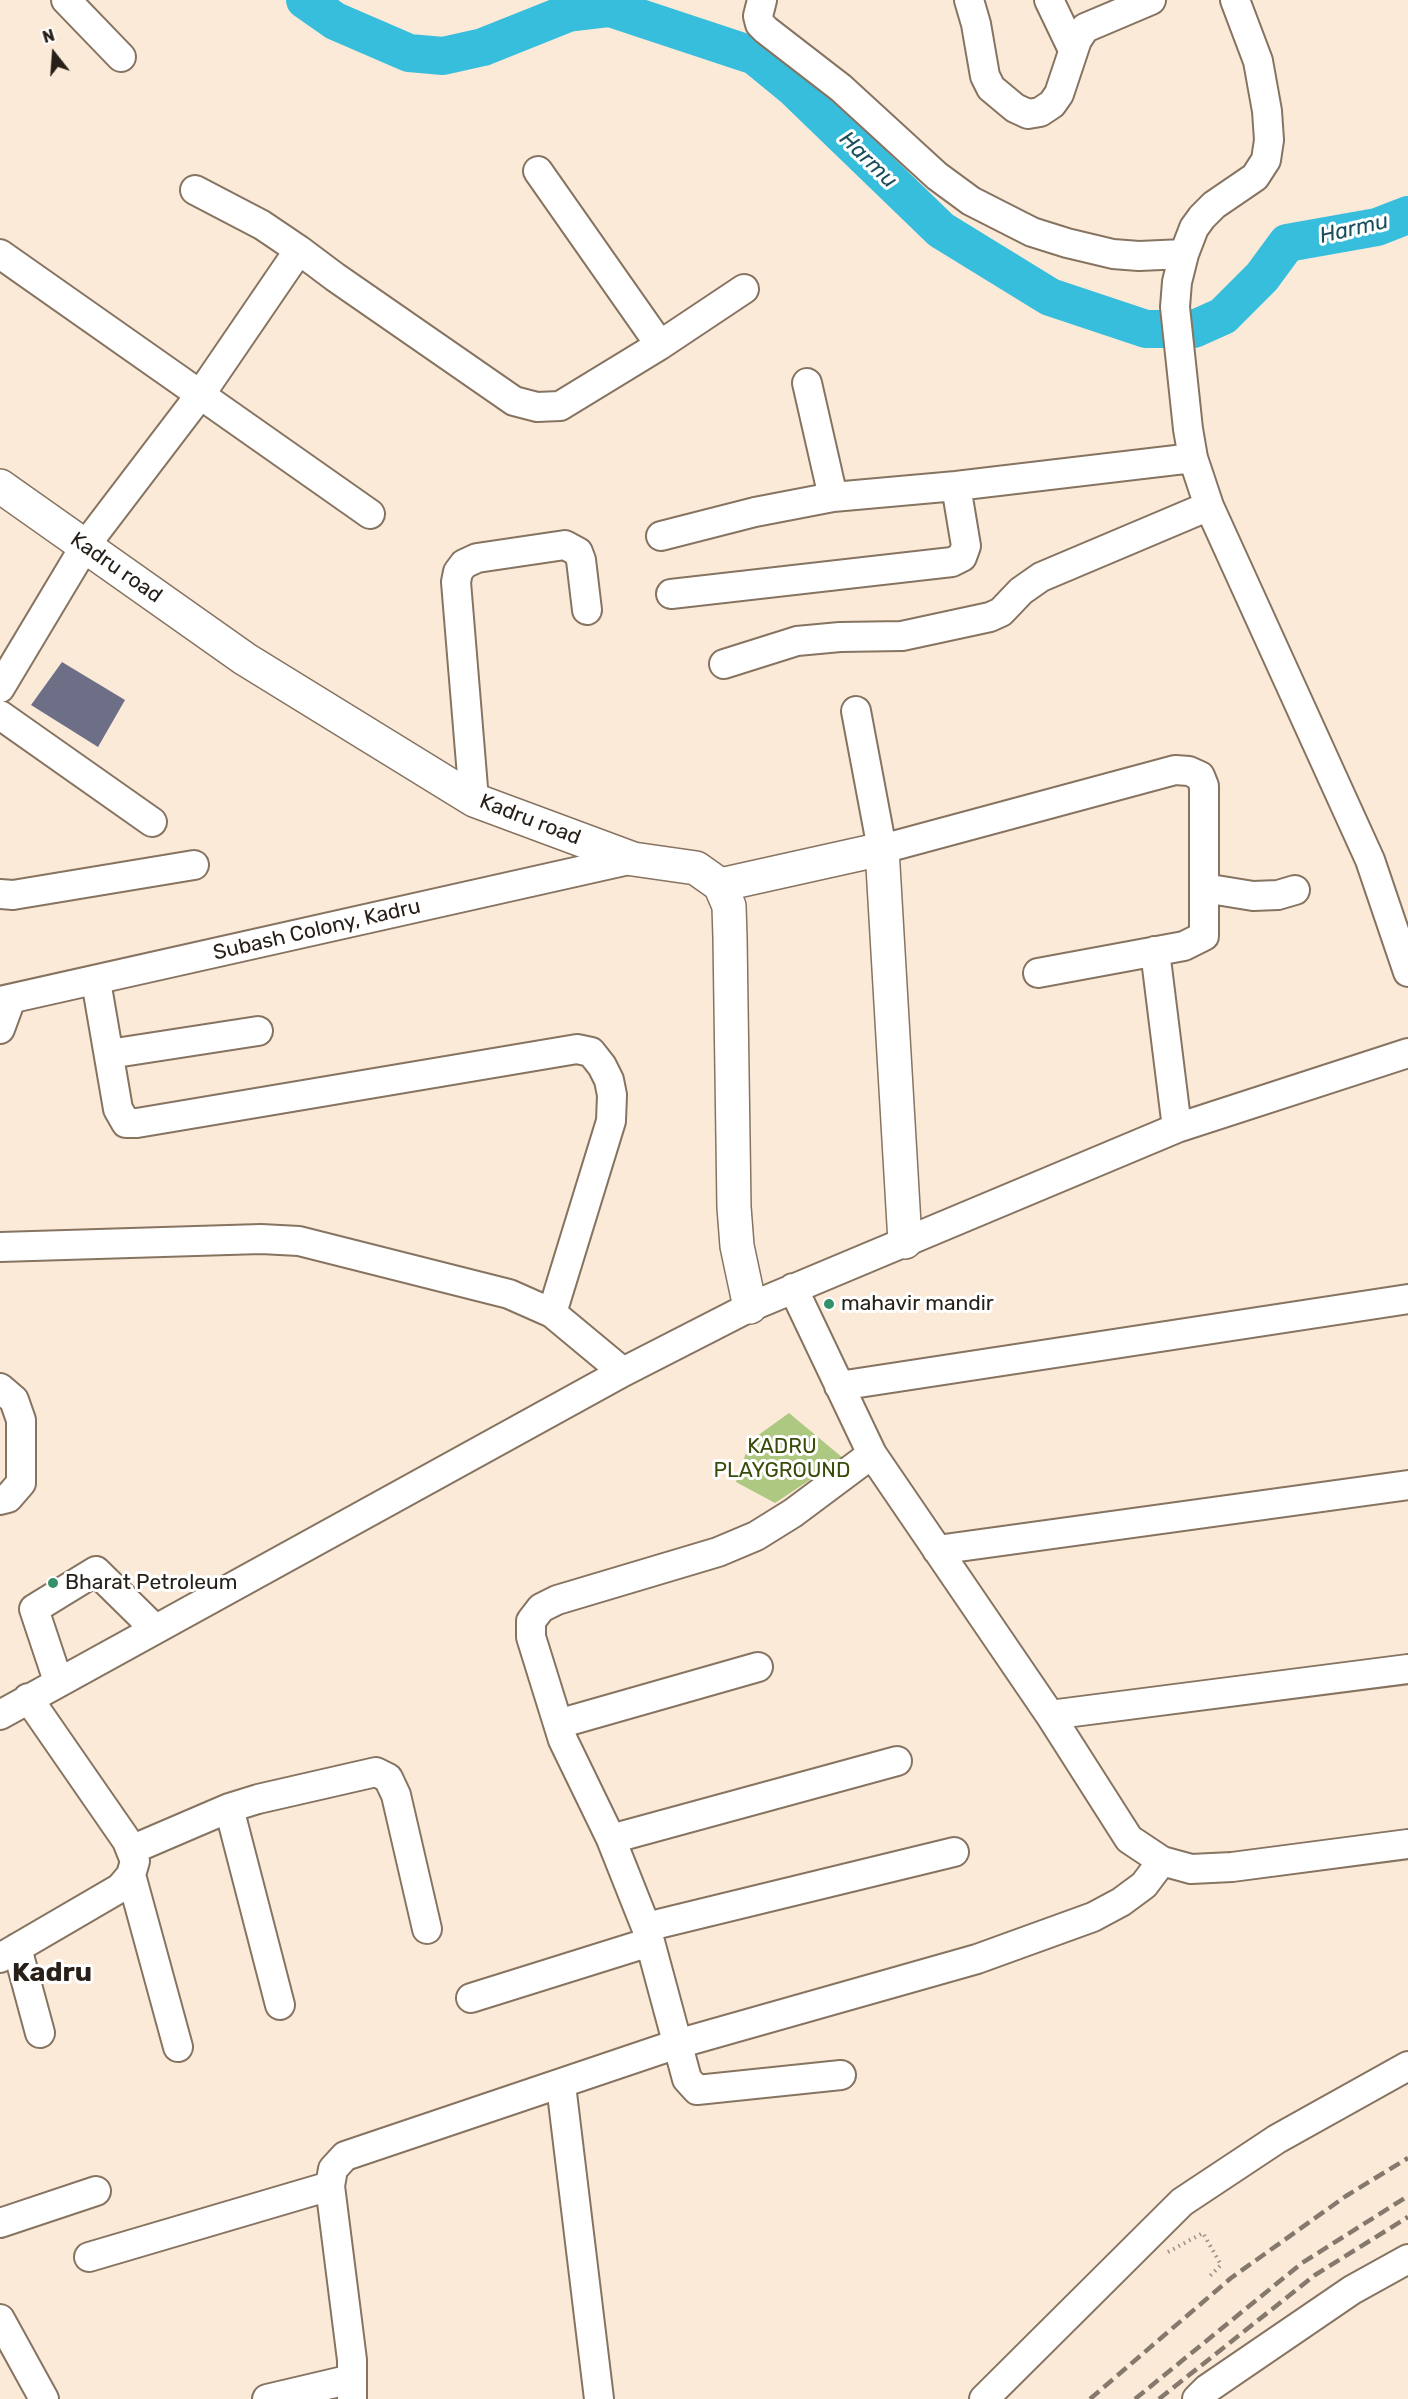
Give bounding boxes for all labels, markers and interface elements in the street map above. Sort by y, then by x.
north arrow [24,24,84,84]
text: N [40,26,57,47]
water label: Harmu [834,126,902,194]
water label: Harmu [1317,208,1391,250]
street label: Kadru road [65,527,167,609]
street label: Kadru road [476,789,584,851]
street label: Subash Colony, Kadru [211,894,423,966]
place label: mahavir mandir [841,1291,994,1317]
marker: mahavir mandir [822,1297,836,1311]
park label: KADRU PLAYGROUND [714,1434,850,1484]
place label: Bharat Petroleum [65,1570,237,1596]
marker: Bharat Petroleum [46,1576,60,1590]
district label: Kadru [12,1957,92,1989]

